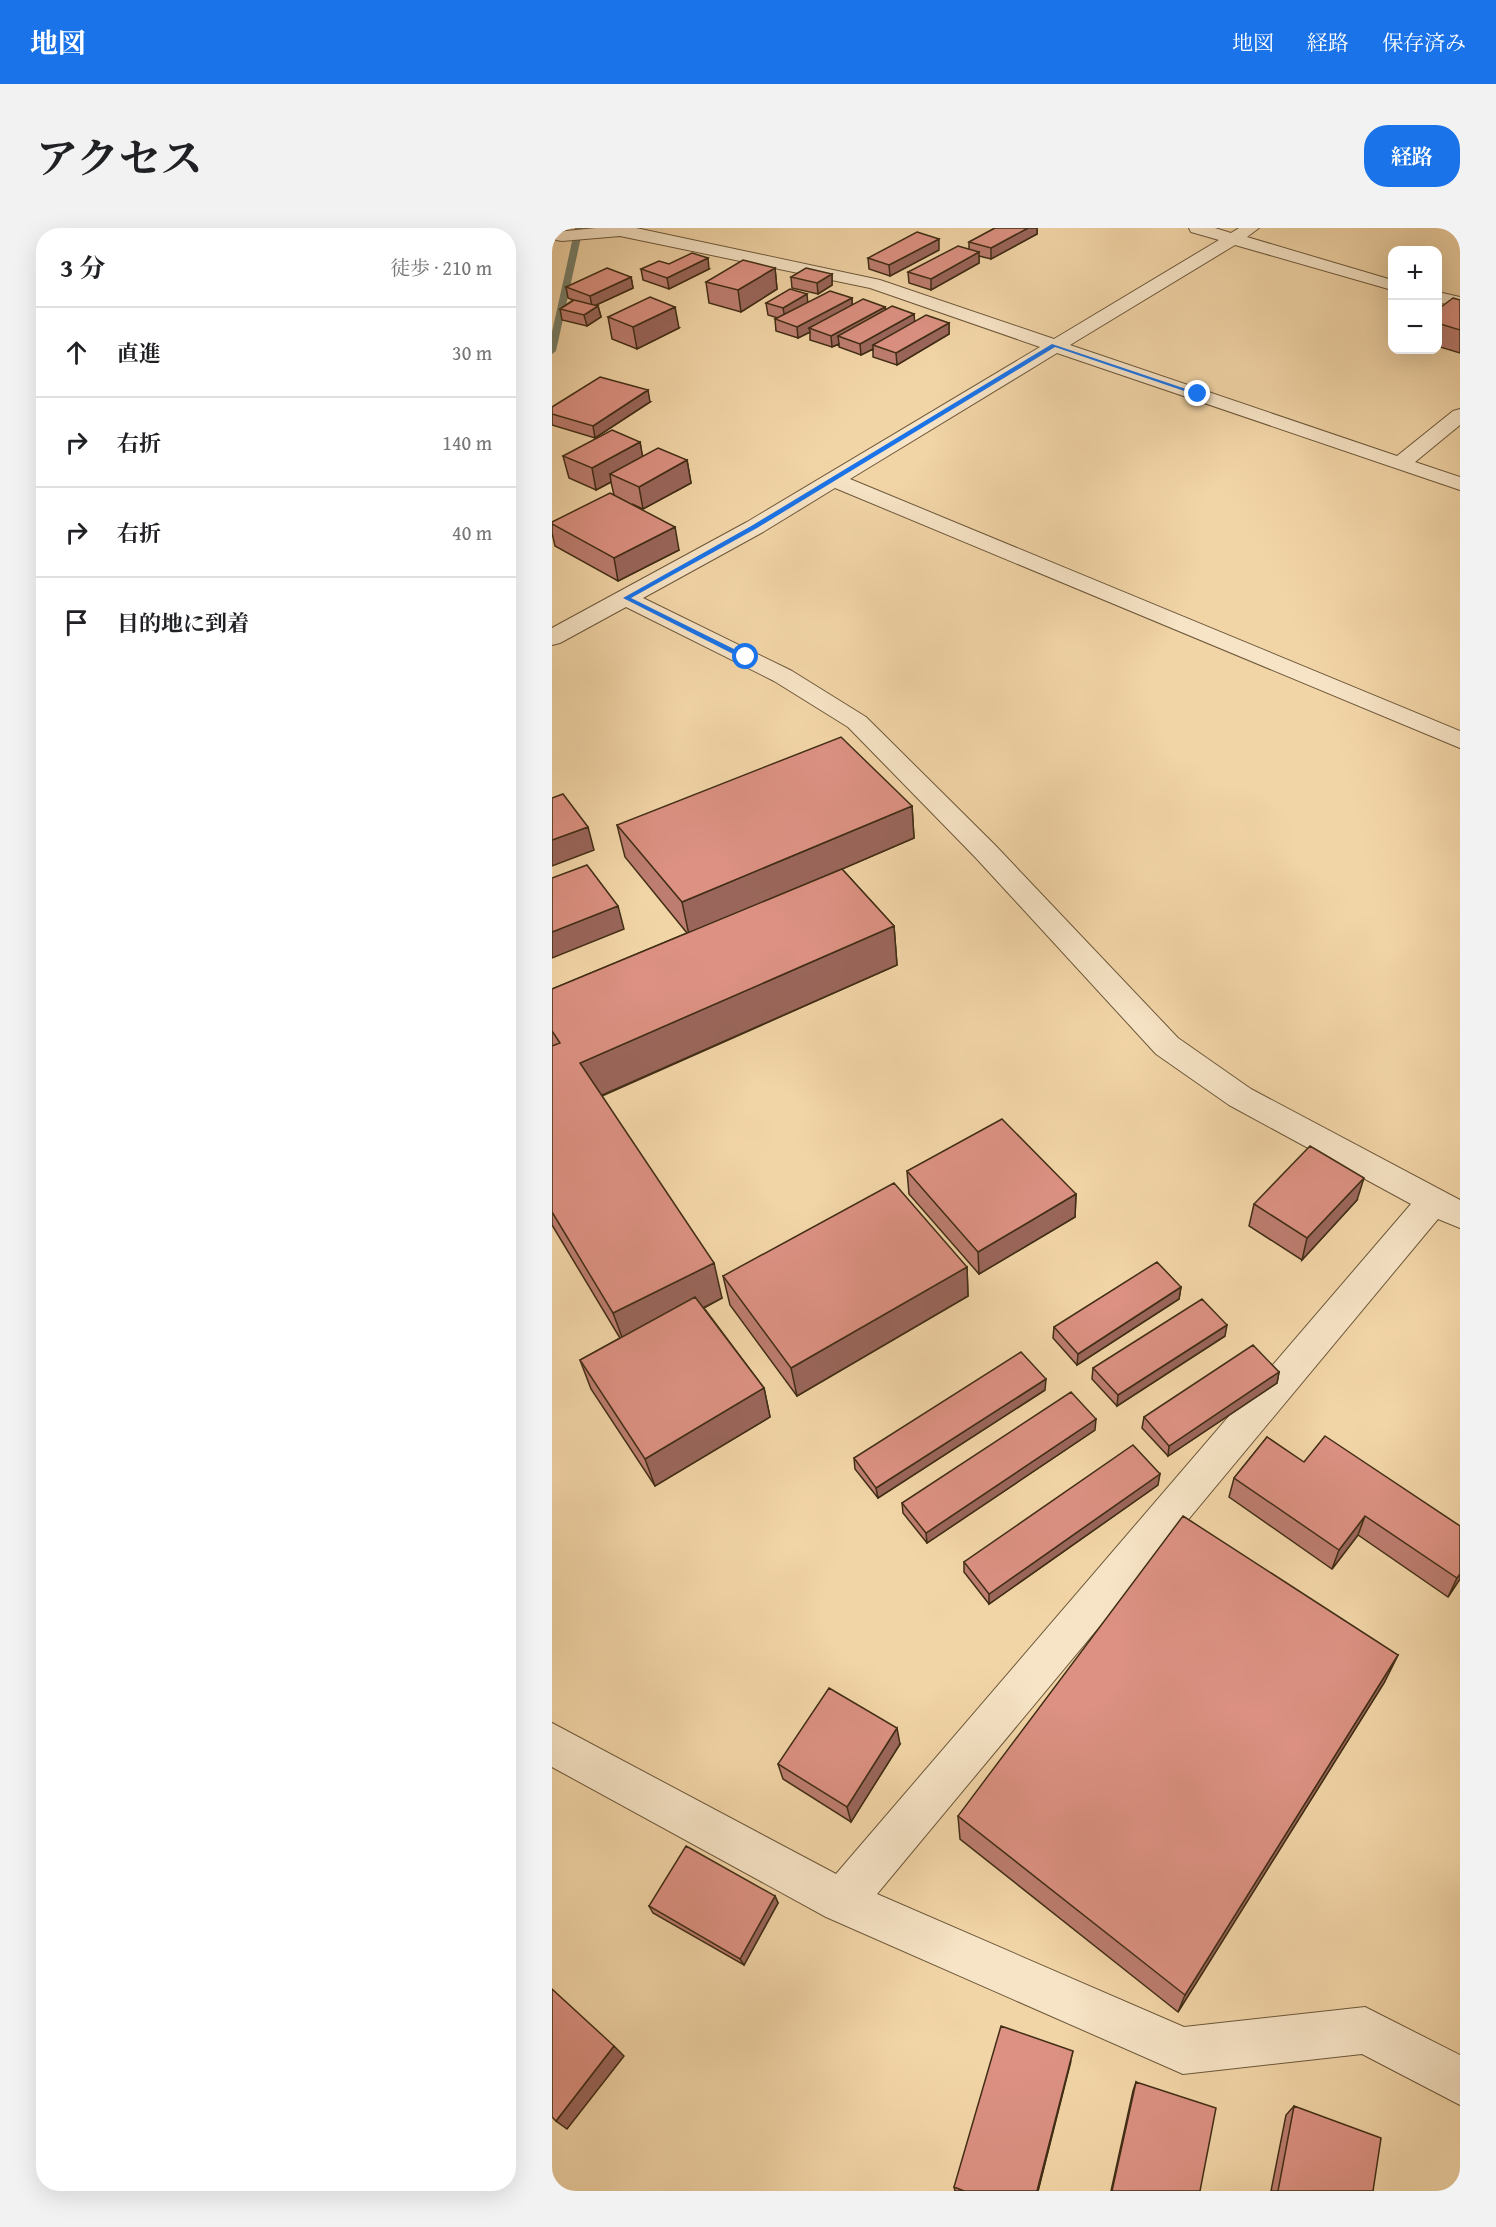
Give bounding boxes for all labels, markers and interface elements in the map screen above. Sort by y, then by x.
text: 地図 [30,22,86,63]
text: 地図 [1232,27,1274,58]
text: 経路 [1307,27,1349,58]
text: 保存済み [1382,27,1466,58]
button: 経路 [1364,125,1460,187]
text: アクセス [36,127,203,188]
map controls [1388,246,1442,354]
button: + [1388,246,1442,300]
text: 3 分 [60,248,105,287]
text: 徒歩 · 210 m [390,253,492,282]
button: − [1388,300,1442,354]
icon: ahead [60,336,93,369]
text: 直進 [117,337,161,369]
text: 30 m [452,338,492,367]
route end [1184,380,1210,406]
icon: right [60,426,93,459]
text: 右折 [117,427,161,459]
text: 140 m [442,428,492,457]
icon: right [60,516,93,549]
text: 右折 [117,517,161,549]
text: 40 m [452,518,492,547]
icon: arrive [60,606,93,639]
text: 目的地に到着 [117,607,249,639]
route start [732,643,758,669]

